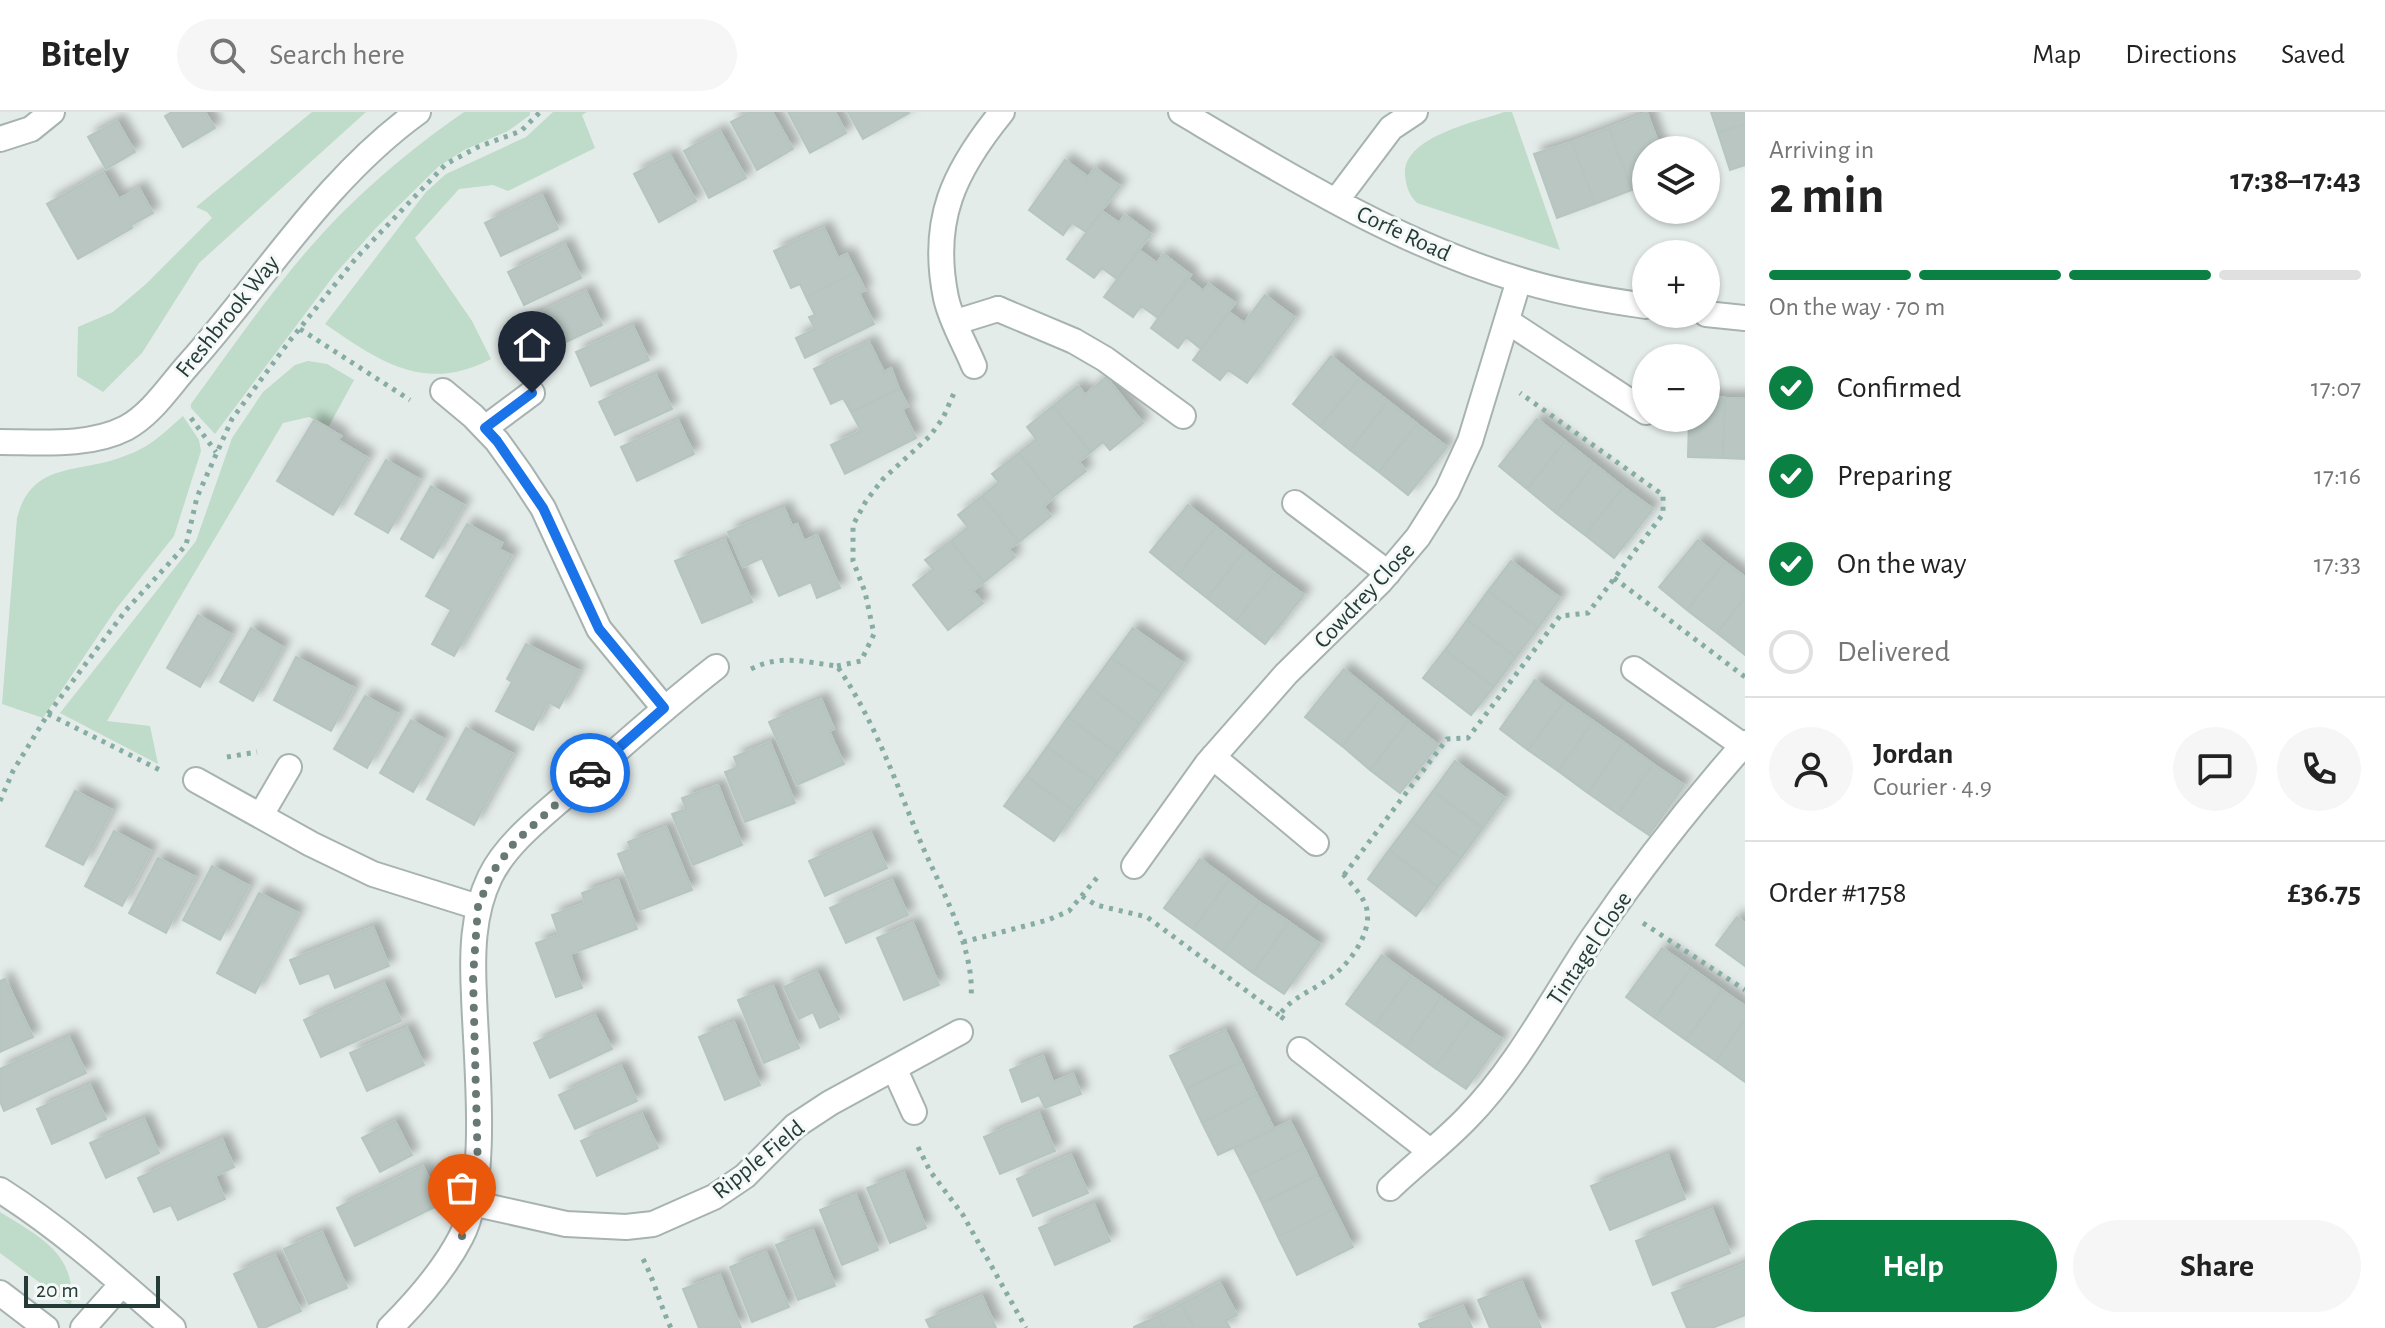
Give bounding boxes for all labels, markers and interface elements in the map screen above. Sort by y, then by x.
search box [177,19,737,91]
icon: search [205,33,249,77]
text: Bitely [40,36,129,74]
text: Search here [269,40,405,70]
text: Map [2032,41,2081,69]
text: Directions [2125,41,2237,69]
text: Saved [2281,41,2345,69]
map controls [1632,136,1720,432]
button: layers [1632,136,1720,224]
text: Arriving in [1769,137,1874,163]
text: 17:38–17:43 [2230,165,2361,195]
text: 2 min [1769,170,1884,222]
street label: Corfe Road [1353,202,1454,266]
button: + [1632,240,1720,328]
street label: Freshbrook Way [172,251,284,382]
text: On the way · 70 m [1769,294,1945,320]
pin [498,311,566,393]
icon: home [510,323,554,367]
button: − [1632,344,1720,432]
icon: check [1769,366,1813,410]
text: Confirmed [1837,373,1961,403]
text: 17:07 [2311,375,2361,401]
icon: check [1769,454,1813,498]
text: Preparing [1837,461,1952,491]
text: 17:16 [2314,463,2361,489]
street label: Cowdrey Close [1310,538,1419,653]
icon: check [1769,542,1813,586]
text: On the way [1837,549,1966,579]
text: 17:33 [2314,551,2361,577]
text: Delivered [1837,637,1950,667]
button: person [1769,727,1853,811]
button: chat [2173,727,2257,811]
button: phone [2277,727,2361,811]
courier [550,733,630,813]
text: Jordan [1873,739,1953,769]
icon: car [568,751,612,795]
text: Courier · 4.9 [1873,774,1992,800]
text: Order #1758 [1769,878,1907,908]
text: £36.75 [2287,878,2361,908]
street label: Tintagel Close [1543,887,1637,1010]
street label: Ripple Field [708,1116,809,1204]
pin [428,1154,496,1236]
icon: bag [440,1166,484,1210]
button: Help [1769,1220,2057,1312]
button: Share [2073,1220,2361,1312]
scale bar [24,1272,160,1308]
text: 20 m [36,1279,79,1301]

